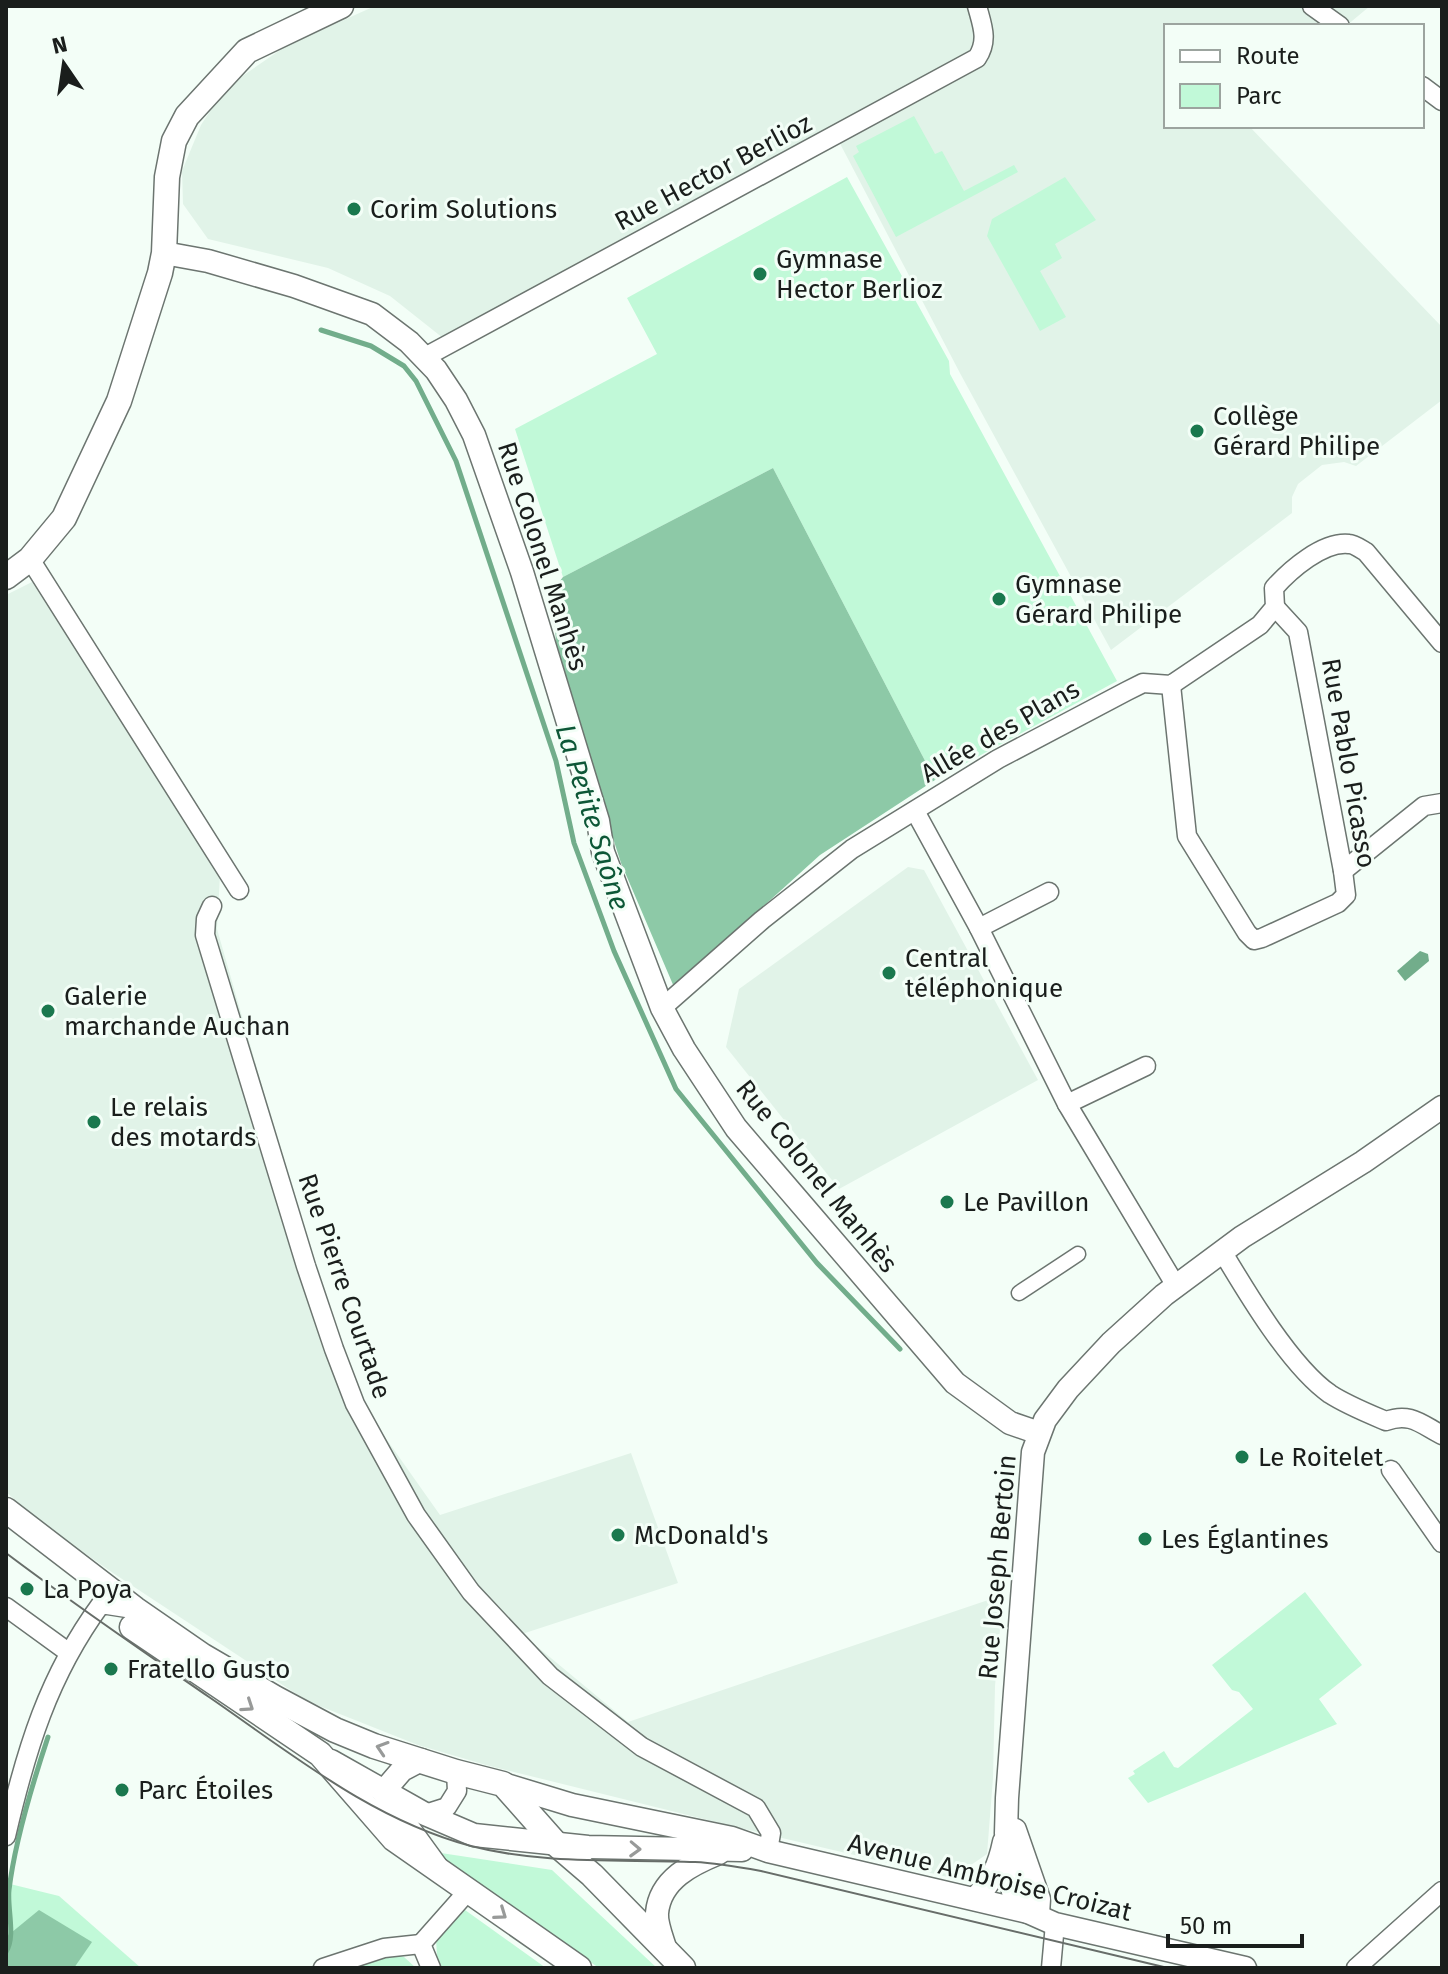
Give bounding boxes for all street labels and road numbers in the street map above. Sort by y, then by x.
street label: Rue Hector Berlioz [609,107,817,237]
street label: Rue Colonel Manhès [491,438,594,675]
street label: Rue Pablo Picasso [1315,656,1382,870]
street label: Allée des Plans [915,674,1085,789]
street label: Rue Colonel Manhès [729,1074,904,1279]
street label: Rue Pierre Courtade [291,1169,398,1403]
street label: Rue Joseph Bertoin [972,1453,1023,1681]
street label: Avenue Ambroise Croizat [845,1827,1136,1928]

